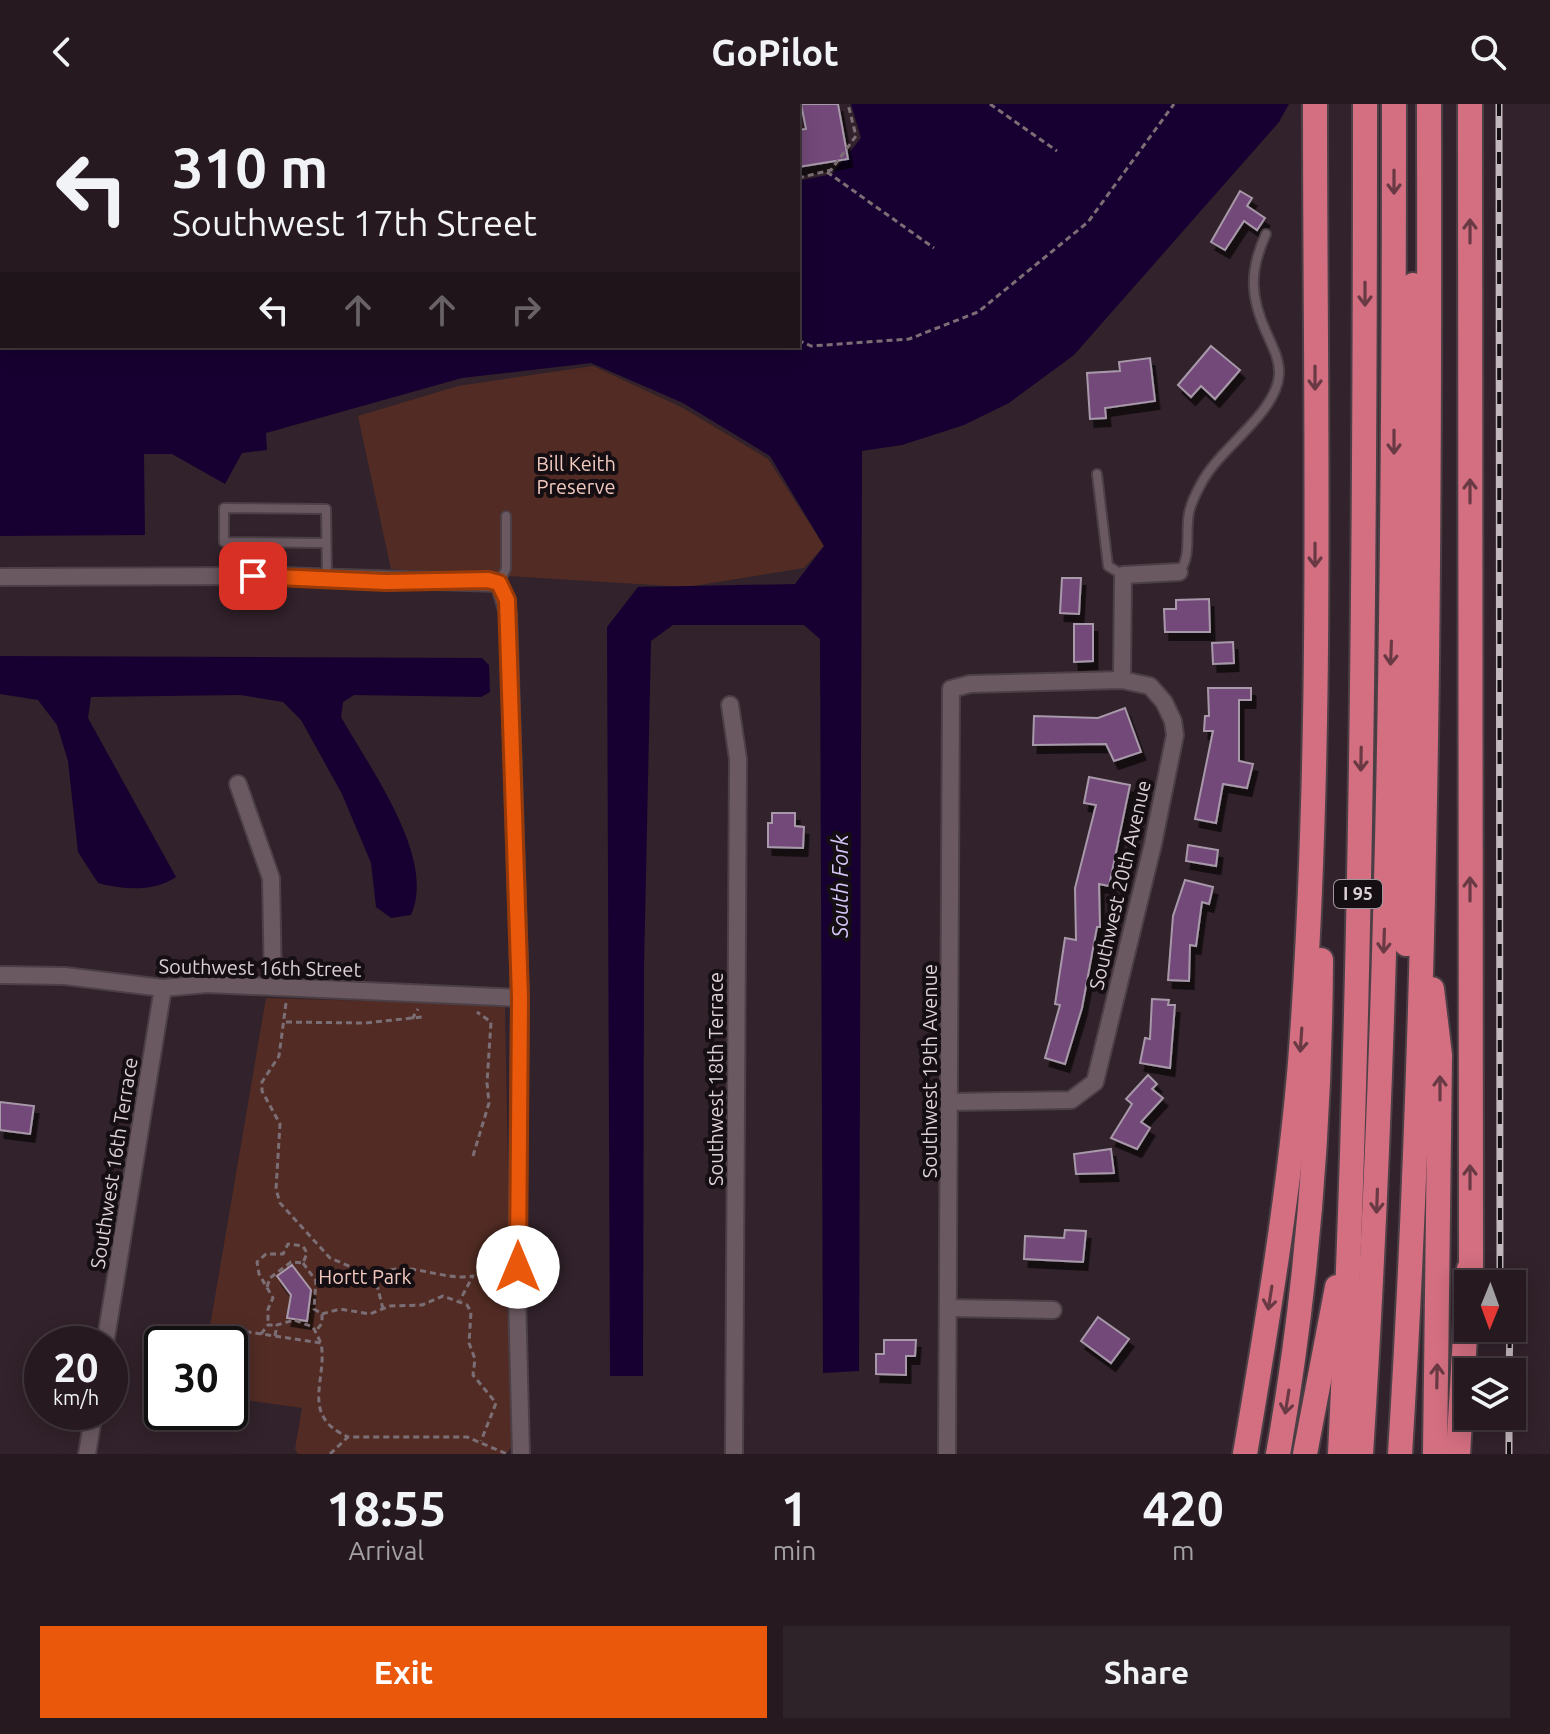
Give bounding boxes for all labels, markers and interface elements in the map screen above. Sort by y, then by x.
icon: back [40,30,84,74]
icon: search [1466,30,1510,74]
text: GoPilot [711,32,839,73]
icon: left [40,136,144,240]
text: 310 m [172,136,328,199]
one-way arrow [1386,168,1402,195]
text: Southwest 17th Street [172,202,537,243]
one-way arrow [1462,218,1478,245]
one-way arrow [1357,280,1373,307]
icon: left [252,288,296,332]
icon: ahead [336,288,380,332]
icon: ahead [420,288,464,332]
icon: right [504,288,548,332]
one-way arrow [1307,364,1323,391]
one-way arrow [1386,428,1402,455]
park label: Bill Keith Preserve [536,452,616,498]
one-way arrow [1462,478,1478,505]
one-way arrow [1307,541,1323,568]
pin [219,542,287,610]
icon: arrive [231,554,275,598]
one-way arrow [1384,639,1399,666]
one-way arrow [1354,745,1369,772]
street label: Southwest 20th Avenue [1084,778,1155,992]
water label: South Fork [827,834,852,939]
one-way arrow [1462,876,1478,903]
road number: I 95 [1334,880,1382,908]
one-way arrow [1376,927,1391,954]
street label: Southwest 16th Street [158,954,362,981]
street label: Southwest 19th Avenue [918,964,941,1178]
street label: Southwest 18th Terrace [704,972,727,1186]
one-way arrow [1293,1026,1308,1053]
street label: Southwest 16th Terrace [85,1056,142,1270]
one-way arrow [1432,1075,1448,1102]
one-way arrow [1462,1164,1478,1191]
one-way arrow [1369,1187,1385,1214]
position arrow [476,1225,560,1309]
park label: Hortt Park [318,1265,412,1288]
north arrow [1454,1270,1526,1342]
map controls [1454,1270,1526,1430]
one-way arrow [1262,1285,1277,1310]
speed limit sign: 30 [144,1326,248,1430]
text: 20 [53,1345,99,1390]
button: layers [1454,1358,1526,1430]
one-way arrow [1429,1363,1445,1390]
text: km/h [53,1386,99,1409]
one-way arrow [1279,1389,1294,1414]
text: 18:55 [326,1481,446,1535]
text: 1 [781,1481,808,1535]
text: 420 [1143,1481,1224,1535]
text: Arrival [348,1536,424,1565]
text: min [773,1536,816,1565]
text: m [1172,1536,1194,1565]
button: Exit [40,1626,767,1718]
button: Share [783,1626,1510,1718]

